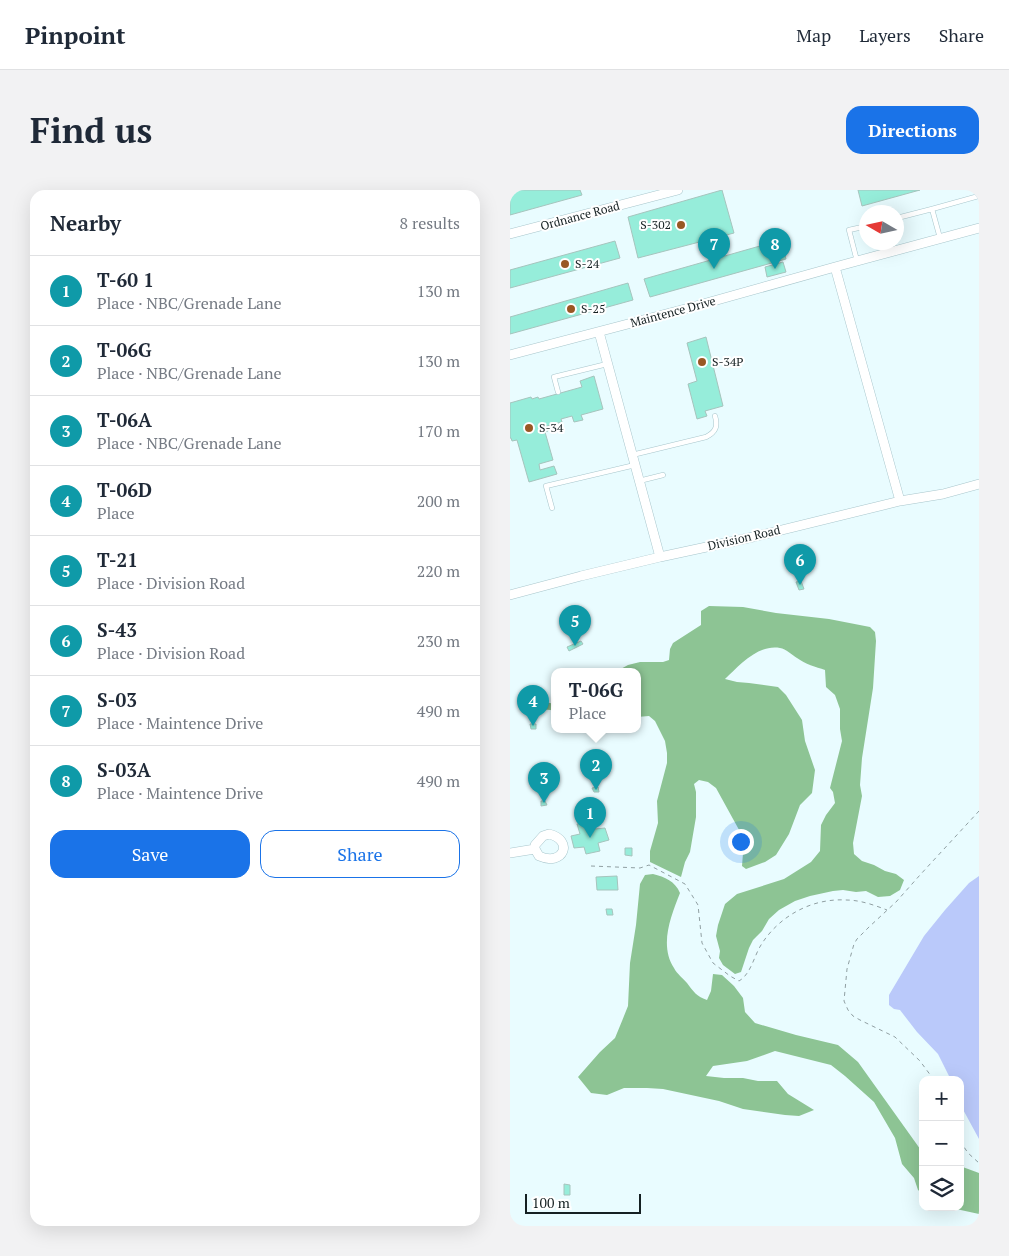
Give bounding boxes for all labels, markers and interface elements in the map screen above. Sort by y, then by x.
text: Pinpoint [25,19,126,51]
text: Map [796,23,831,47]
text: Layers [859,23,911,47]
text: Share [939,23,984,47]
button: Directions [846,106,979,154]
text: Find us [30,107,152,153]
street label: Ordnance Road [539,198,622,233]
north arrow [859,205,904,250]
text: Nearby [50,209,121,237]
text: 8 results [400,212,460,234]
place label: S-302 [640,217,671,232]
marker: S-302 [675,219,687,231]
pin: 7 [698,228,730,269]
pin: 8 [759,228,791,269]
place label: S-24 [575,256,600,271]
marker: S-24 [559,258,571,270]
text: T-60 1 [97,267,154,292]
text: 1 [61,280,71,302]
text: 130 m [417,280,460,302]
text: Place · NBC/Grenade Lane [97,292,282,314]
street label: Maintence Drive [629,293,717,330]
place label: S-25 [581,301,605,316]
marker: S-25 [565,303,577,315]
text: T-06G [97,337,152,362]
text: 2 [61,350,71,372]
text: 130 m [417,350,460,372]
place label: S-34P [712,354,743,369]
marker: S-34P [696,356,708,368]
text: Place · NBC/Grenade Lane [97,362,282,384]
text: T-06A [97,407,152,432]
text: 3 [61,420,71,442]
text: 170 m [417,420,460,442]
place label: S-34 [539,420,564,435]
marker: S-34 [523,422,535,434]
text: Place · NBC/Grenade Lane [97,432,282,454]
text: T-06D [97,477,152,502]
text: 4 [61,490,71,512]
text: 200 m [417,490,460,512]
text: Place [97,502,135,524]
street label: Division Road [706,522,782,553]
pin: 6 [784,544,816,585]
text: T-21 [97,547,138,572]
text: 5 [61,560,71,582]
text: 220 m [417,560,460,582]
text: Place · Division Road [97,572,245,594]
pin: 5 [559,605,591,646]
text: S-43 [97,617,137,642]
text: 6 [61,630,71,652]
text: 230 m [417,630,460,652]
text: Place · Division Road [97,642,245,664]
popup [551,668,641,733]
text: T-06G [569,677,623,702]
pin: 4 [517,685,549,726]
text: S-03 [97,687,137,712]
text: 7 [61,700,71,722]
text: 490 m [417,700,460,722]
text: Place [569,702,606,724]
text: Place · Maintence Drive [97,712,263,734]
pin: 2 [580,749,612,790]
text: S-03A [97,757,151,782]
pin: 3 [528,762,560,803]
text: 8 [61,770,71,792]
text: 490 m [417,770,460,792]
text: Place · Maintence Drive [97,782,263,804]
pin: 1 [574,797,606,838]
your location [728,829,754,855]
button: Save [50,830,250,878]
button: Share [260,830,460,878]
map controls [919,1076,964,1211]
button: + [919,1076,964,1121]
button: − [919,1121,964,1166]
button: layers [919,1166,964,1211]
scale bar [525,1191,641,1214]
text: 100 m [532,1193,570,1212]

